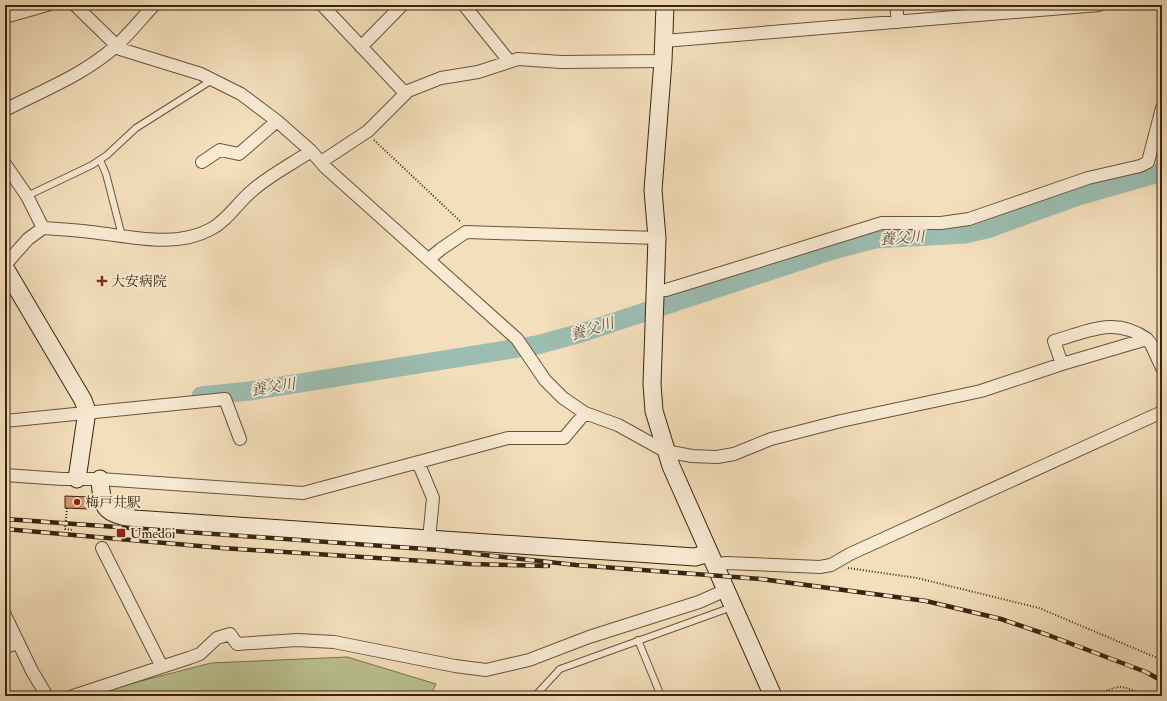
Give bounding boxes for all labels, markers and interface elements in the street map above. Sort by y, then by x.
water label: 養父川 [879,227,927,250]
place label: 大安病院 [111,273,167,290]
marker: 大安病院 [96,275,108,287]
water label: 養父川 [568,313,618,345]
water label: 養父川 [249,374,299,400]
place label: 梅戸井駅 [85,494,141,511]
marker: 梅戸井駅 [72,497,82,507]
place label: Umedoi [130,525,176,542]
marker: Umedoi [115,527,127,539]

